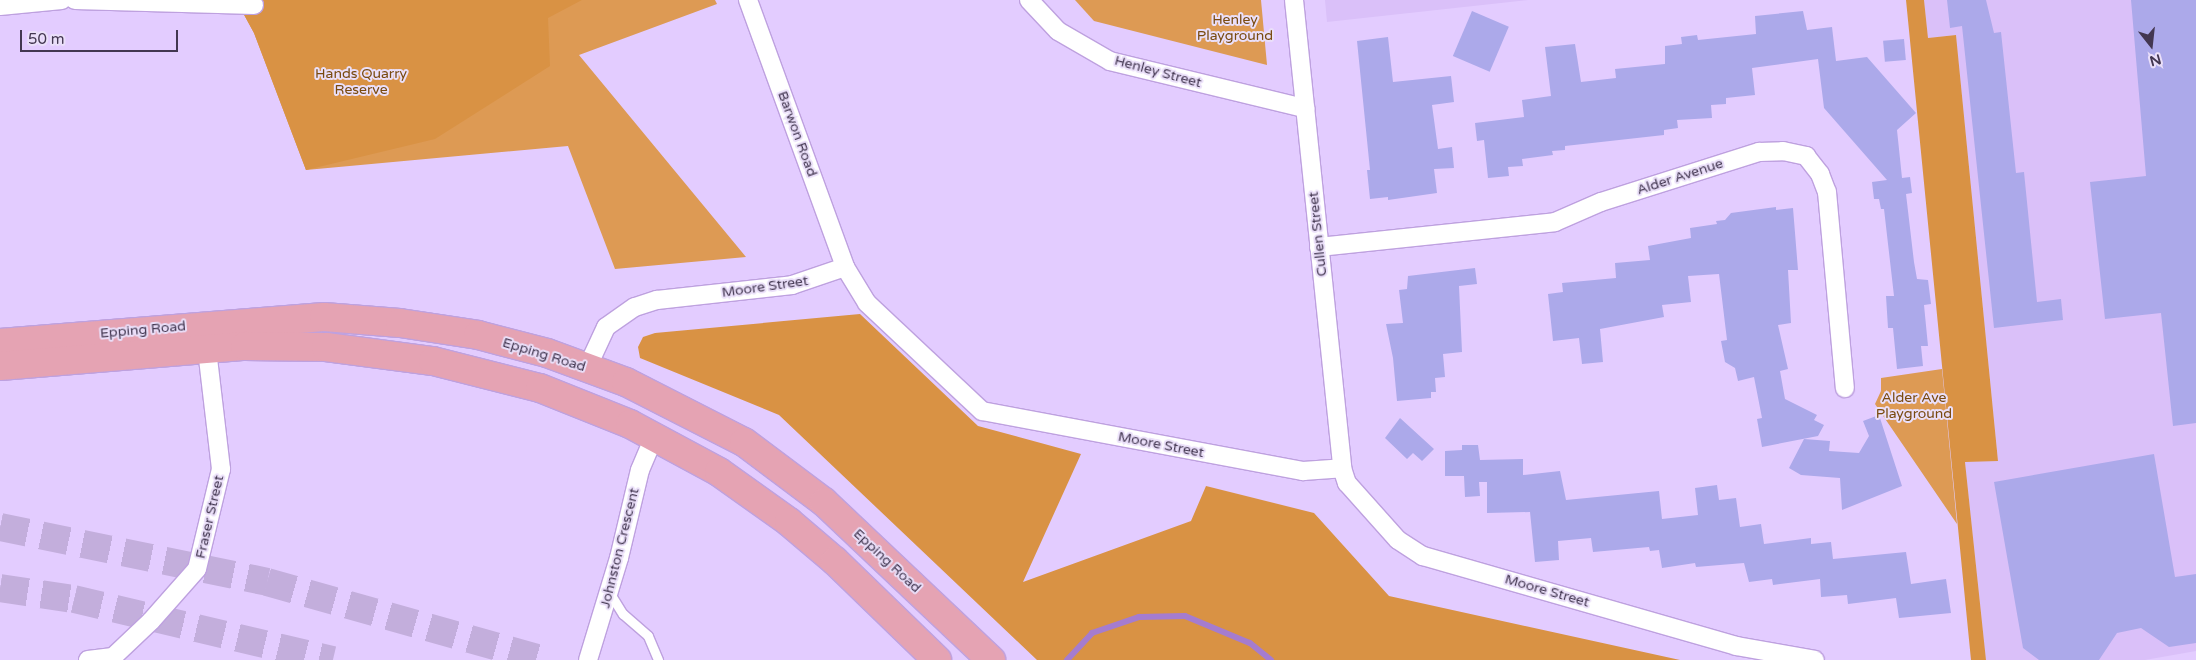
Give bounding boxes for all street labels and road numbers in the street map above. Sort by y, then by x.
street label: Henley Street [1113,52,1203,92]
street label: Barwon Road [774,89,820,179]
street label: Alder Avenue [1635,155,1725,199]
street label: Cullen Street [1305,191,1331,277]
street label: Moore Street [721,273,809,301]
street label: Epping Road [99,318,187,342]
street label: Epping Road [500,334,588,376]
street label: Moore Street [1117,428,1205,462]
street label: Fraser Street [192,474,228,560]
street label: Johnston Crescent [597,486,643,610]
street label: Epping Road [850,525,924,597]
street label: Moore Street [1503,571,1591,611]

